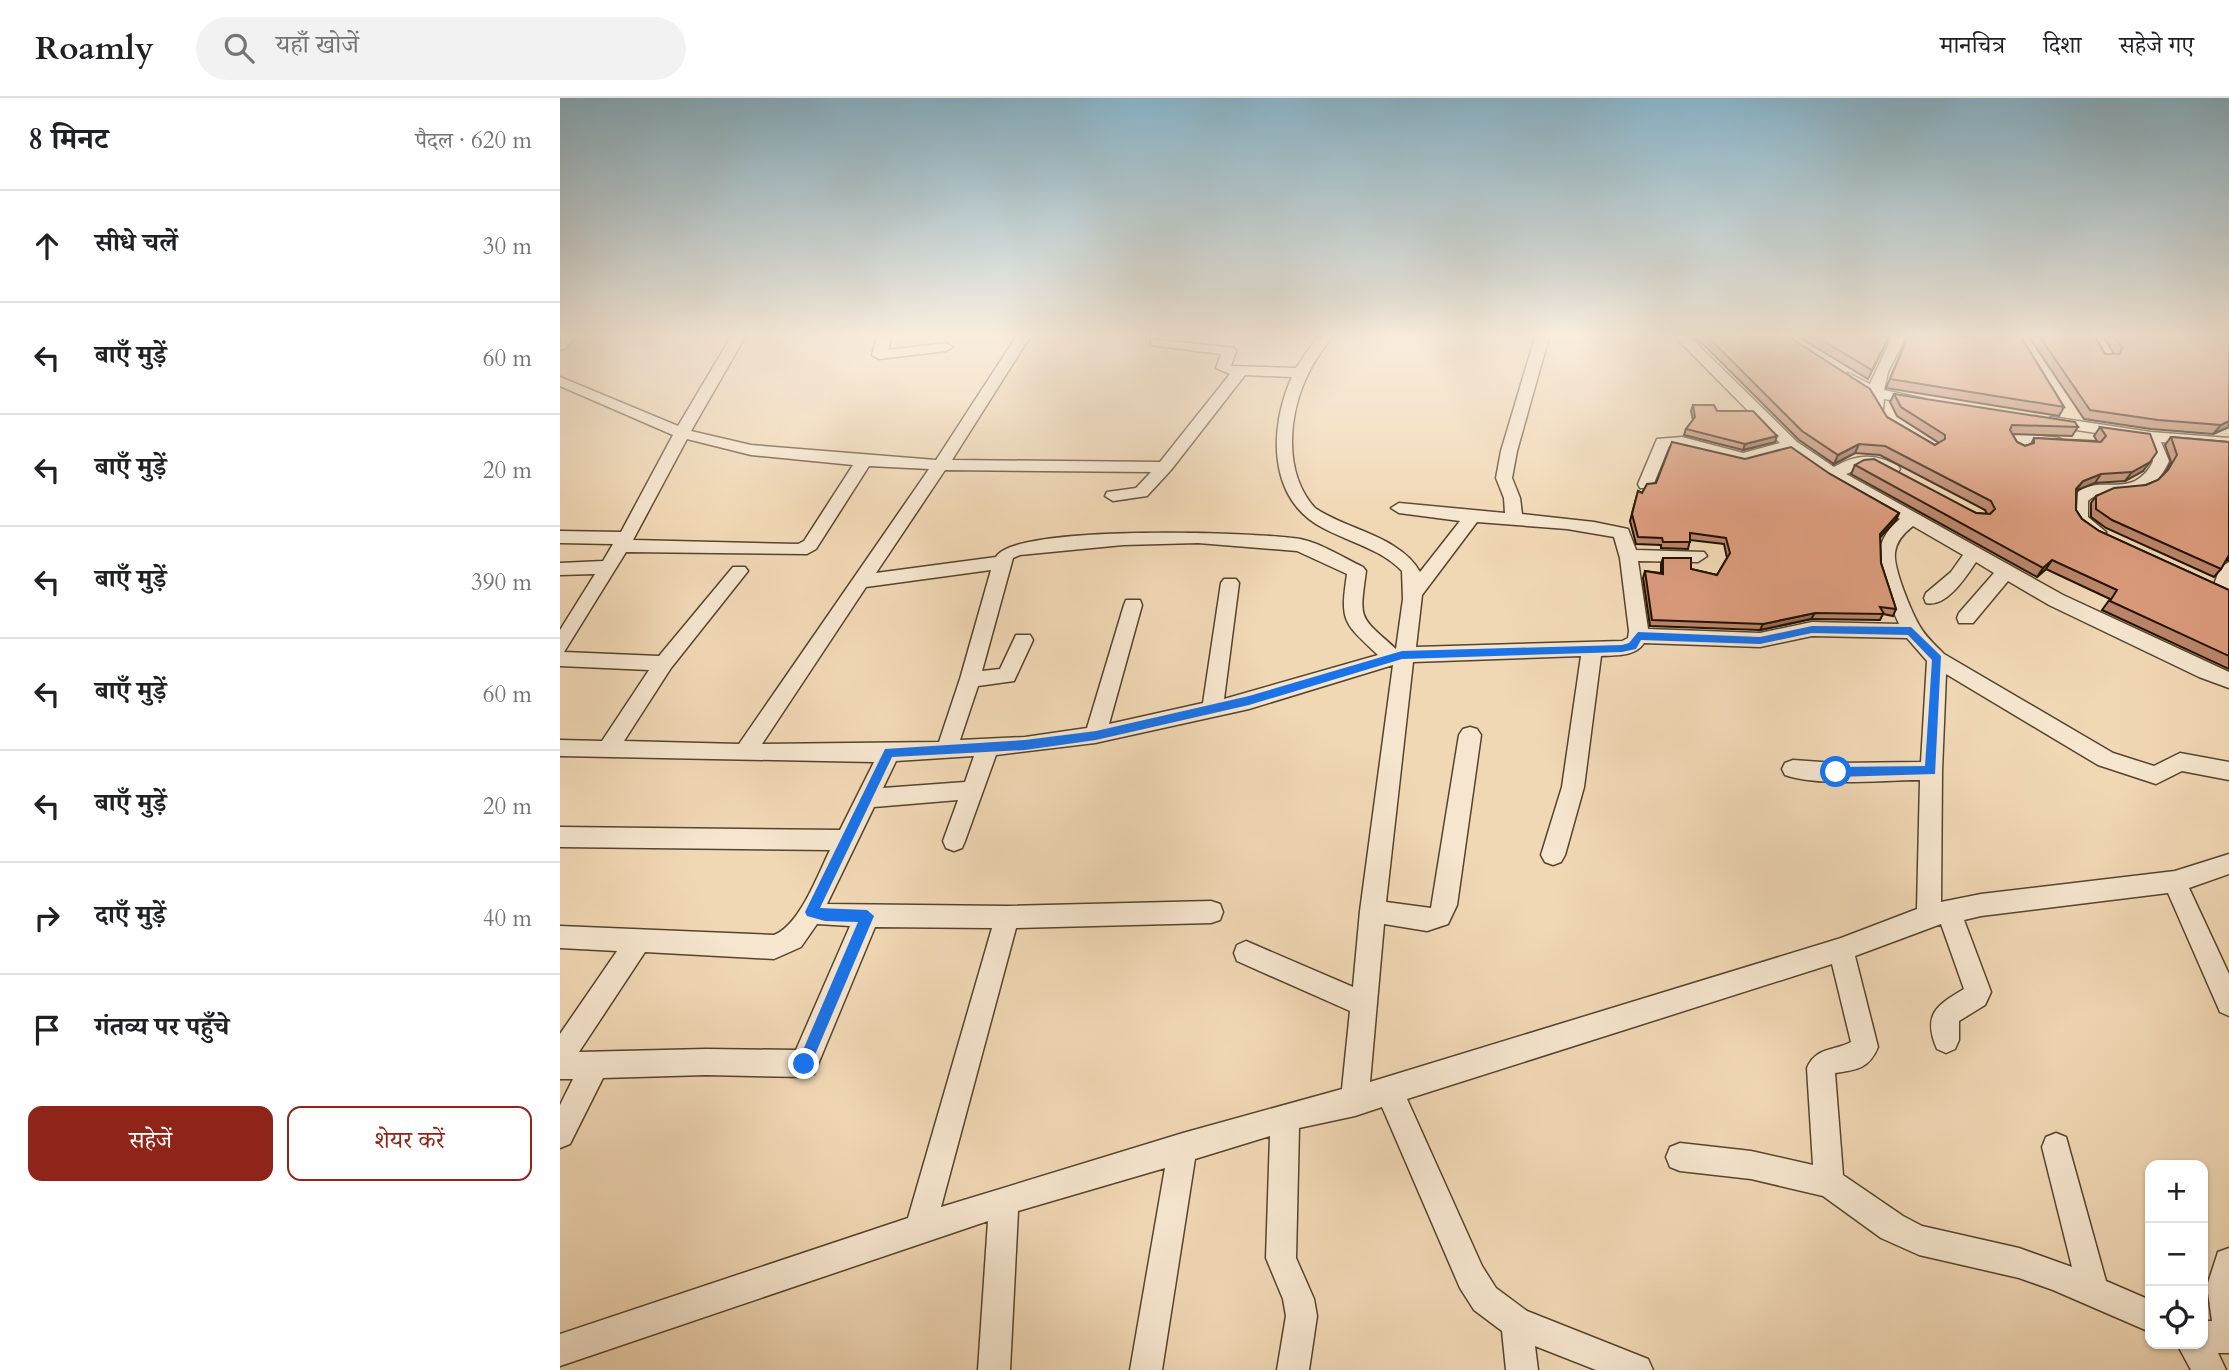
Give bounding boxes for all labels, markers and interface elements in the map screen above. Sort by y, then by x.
search box [196,17,686,80]
text: Roamly [35,26,154,71]
text: यहाँ खोजें [276,27,359,62]
icon: search [220,29,258,67]
text: मानचित्र [1940,29,2005,62]
text: दिशा [2043,29,2081,62]
text: सहेजे गए [2119,29,2194,62]
text: 8 मिनट [28,119,108,160]
text: पैदल · 620 m [415,125,532,156]
text: सीधे चलें [95,225,177,260]
icon: ahead [28,227,66,265]
text: 30 m [483,231,532,262]
text: बाएँ मुड़ें [95,337,166,372]
icon: left [28,339,66,377]
text: 60 m [483,343,532,374]
text: बाएँ मुड़ें [95,449,166,484]
icon: left [28,451,66,489]
text: 20 m [483,455,532,486]
text: बाएँ मुड़ें [95,561,166,596]
icon: left [28,563,66,601]
text: 390 m [471,567,532,598]
text: बाएँ मुड़ें [95,673,166,708]
icon: left [28,675,66,713]
text: 60 m [483,679,532,710]
route start [1820,756,1851,787]
text: बाएँ मुड़ें [95,785,166,820]
icon: left [28,787,66,825]
text: 20 m [483,791,532,822]
text: दाएँ मुड़ें [95,897,166,932]
icon: right [28,899,66,937]
text: 40 m [483,903,532,934]
text: गंतव्य पर पहुँचे [95,1009,229,1044]
icon: arrive [28,1011,66,1049]
route end [788,1048,819,1079]
button: सहेजें [28,1106,273,1181]
button: शेयर करें [287,1106,532,1181]
map controls [2145,1160,2208,1349]
button: + [2145,1160,2208,1223]
button: − [2145,1223,2208,1286]
button: locate [2145,1286,2208,1349]

